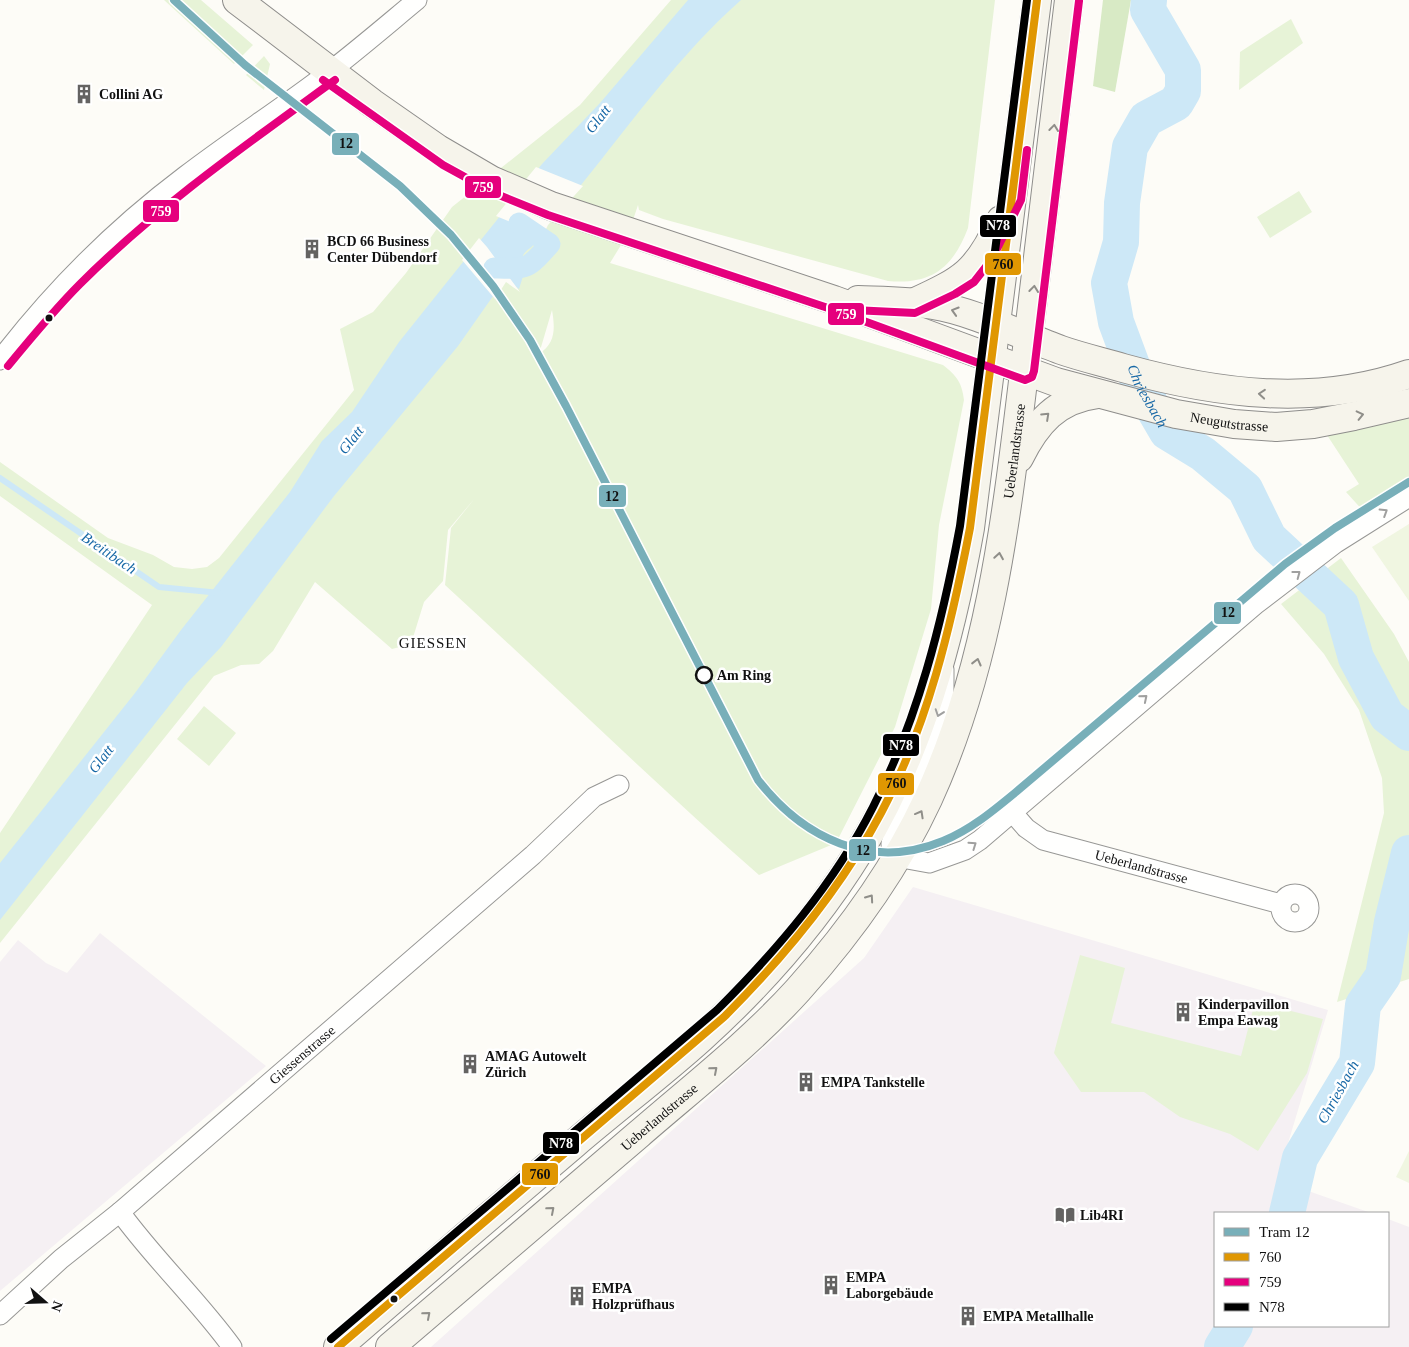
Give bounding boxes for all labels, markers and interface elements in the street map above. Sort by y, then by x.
building icon: Collini AG [73,83,95,105]
place label: Collini AG [99,87,163,102]
water label: Glatt [582,101,614,136]
one-way arrow [1048,124,1058,132]
line badge: 12 [331,132,360,156]
text: 12 [339,136,353,151]
line badge: 759 [464,175,502,199]
text: 759 [473,180,494,195]
line badge: 759 [142,199,180,223]
text: 759 [151,204,172,219]
line badge: N78 [979,214,1017,238]
text: N78 [986,218,1010,233]
place label: BCD 66 Business Center Dübendorf [327,234,437,265]
building icon: BCD 66 Business Center Dübendorf [301,238,323,260]
line badge: 760 [984,252,1022,276]
text: 760 [993,257,1014,272]
one-way arrow [1028,285,1039,293]
line badge: 759 [827,302,865,326]
one-way arrow [951,306,959,316]
text: 759 [836,307,857,322]
unlabelled marker [44,313,54,323]
water label: Chriesbach [1124,362,1171,430]
one-way arrow [1258,388,1266,399]
street label: Ueberlandstrasse [1000,403,1028,500]
street label: Neugutstrasse [1189,409,1269,434]
one-way arrow [1355,410,1364,421]
one-way arrow [1040,413,1049,422]
water label: Glatt [335,422,367,457]
line badge: 12 [598,484,627,508]
text: 12 [605,489,619,504]
one-way arrow [1379,509,1388,518]
water label: Breitibach [79,529,139,577]
one-way arrow [994,551,1004,560]
one-way arrow [1291,571,1300,579]
line badge: 12 [1213,601,1242,625]
text: 12 [1221,605,1235,620]
district label: GIESSEN [399,635,467,651]
one-way arrow [971,659,981,667]
marker: Am Ring [695,666,713,684]
place label: Am Ring [717,668,771,683]
one-way arrow [1139,695,1148,704]
one-way arrow [935,709,945,717]
line badge: N78 [882,733,920,757]
text: N78 [889,738,913,753]
water label: Glatt [85,741,117,776]
line badge: 760 [877,772,915,796]
text: 760 [886,776,907,791]
one-way arrow [914,810,924,819]
line badge: 12 [848,838,877,862]
one-way arrow [968,842,977,851]
text: 12 [856,843,870,858]
street label: Ueberlandstrasse [1093,847,1190,886]
one-way arrow [864,894,873,904]
place label: Kinderpavillon Empa Eawag [1198,997,1289,1028]
building icon: Kinderpavillon Empa Eawag [1172,1001,1194,1023]
street label: Giessenstrasse [266,1022,338,1087]
place label: AMAG Autowelt Zürich [485,1049,587,1080]
building icon: AMAG Autowelt Zürich [459,1053,481,1075]
water label: Chriesbach [1314,1058,1362,1126]
one-way arrow [708,1067,717,1076]
building icon: EMPA Tankstelle [795,1071,817,1093]
place label: EMPA Tankstelle [821,1075,925,1090]
street label: Ueberlandstrasse [618,1080,700,1154]
line badge: N78 [542,1131,580,1155]
text: N78 [549,1136,573,1151]
line badge: 760 [521,1162,559,1186]
text: 760 [530,1167,551,1182]
library icon: Lib4RI [1054,1204,1076,1226]
one-way arrow [545,1206,554,1215]
place label: Lib4RI [1080,1208,1124,1223]
legend [1214,1212,1389,1327]
text: Tram 12 [1259,1224,1310,1240]
text: 760 [1259,1249,1282,1265]
place label: EMPA Laborgebäude [846,1270,933,1301]
building icon: EMPA Laborgebäude [820,1274,842,1296]
text: 759 [1259,1274,1282,1290]
north arrow [20,1277,70,1327]
place label: EMPA Holzprüfhaus [592,1281,675,1312]
building icon: EMPA Holzprüfhaus [566,1285,588,1307]
unlabelled marker [389,1294,399,1304]
text: N [48,1299,66,1314]
text: N78 [1259,1299,1285,1315]
building icon: EMPA Metallhalle [957,1305,979,1327]
place label: EMPA Metallhalle [983,1309,1094,1324]
one-way arrow [421,1313,430,1321]

